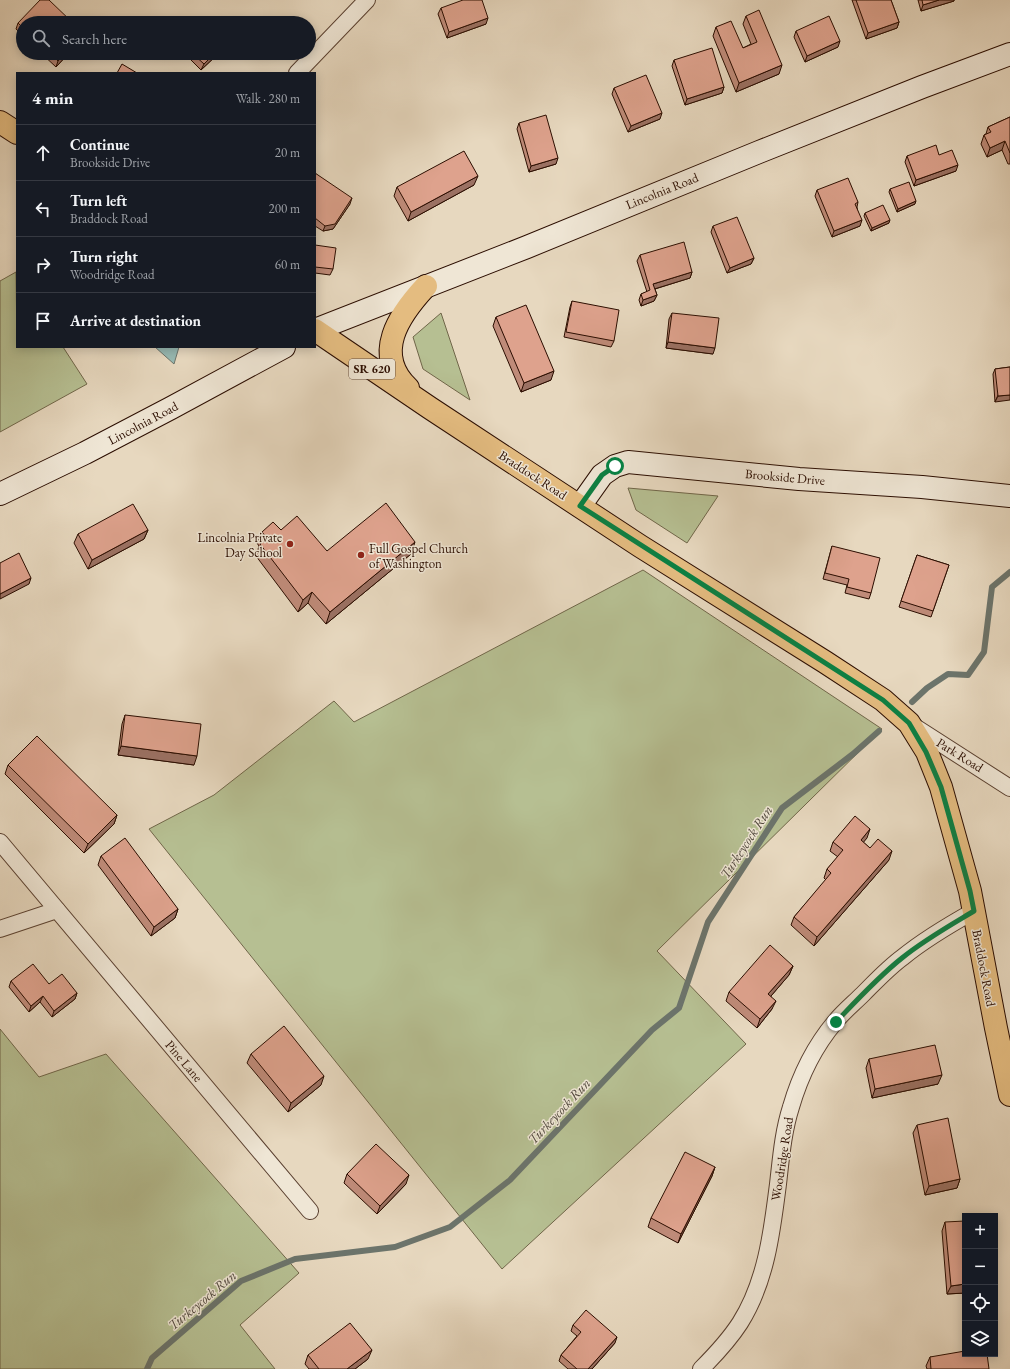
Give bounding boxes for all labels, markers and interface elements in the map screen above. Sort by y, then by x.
search box [16,16,316,60]
icon: search [30,27,52,49]
text: Search here [62,29,127,48]
text: 4 min [32,87,73,109]
text: Walk · 280 m [236,90,300,107]
text: Continue [70,135,130,154]
icon: ahead [32,142,54,164]
text: 20 m [275,144,300,161]
text: Brookside Drive [70,154,150,171]
street label: Lincolnia Road [623,169,701,213]
text: Turn left [70,191,127,210]
icon: left [32,198,54,220]
text: 200 m [269,200,300,217]
text: Braddock Road [70,210,148,227]
text: Turn right [70,247,138,266]
icon: right [32,254,54,276]
text: 60 m [275,256,300,273]
text: Woodridge Road [70,266,155,283]
icon: arrive [32,310,54,332]
text: Arrive at destination [70,311,201,330]
road number: SR 620 [349,359,395,379]
street label: Lincolnia Road [105,397,181,449]
street label: Braddock Road [496,447,571,504]
route start [606,457,624,475]
street label: Brookside Drive [744,465,826,489]
place label: Lincolnia Private Day School [198,529,282,561]
marker: Lincolnia Private Day School [285,539,295,549]
place label: Full Gospel Church of Washington [369,540,468,572]
marker: Full Gospel Church of Washington [356,550,366,560]
street label: Park Road [933,734,987,776]
water label: Turkeycock Run [716,802,776,882]
street label: Braddock Road [968,928,1000,1008]
route end [827,1013,845,1031]
street label: Pine Lane [162,1037,206,1085]
water label: Turkeycock Run [524,1074,594,1148]
street label: Woodridge Road [767,1115,797,1202]
map controls [962,1213,998,1357]
button: + [962,1213,998,1249]
button: − [962,1249,998,1285]
water label: Turkeycock Run [164,1266,240,1334]
button: locate [962,1285,998,1321]
button: layers [962,1321,998,1357]

